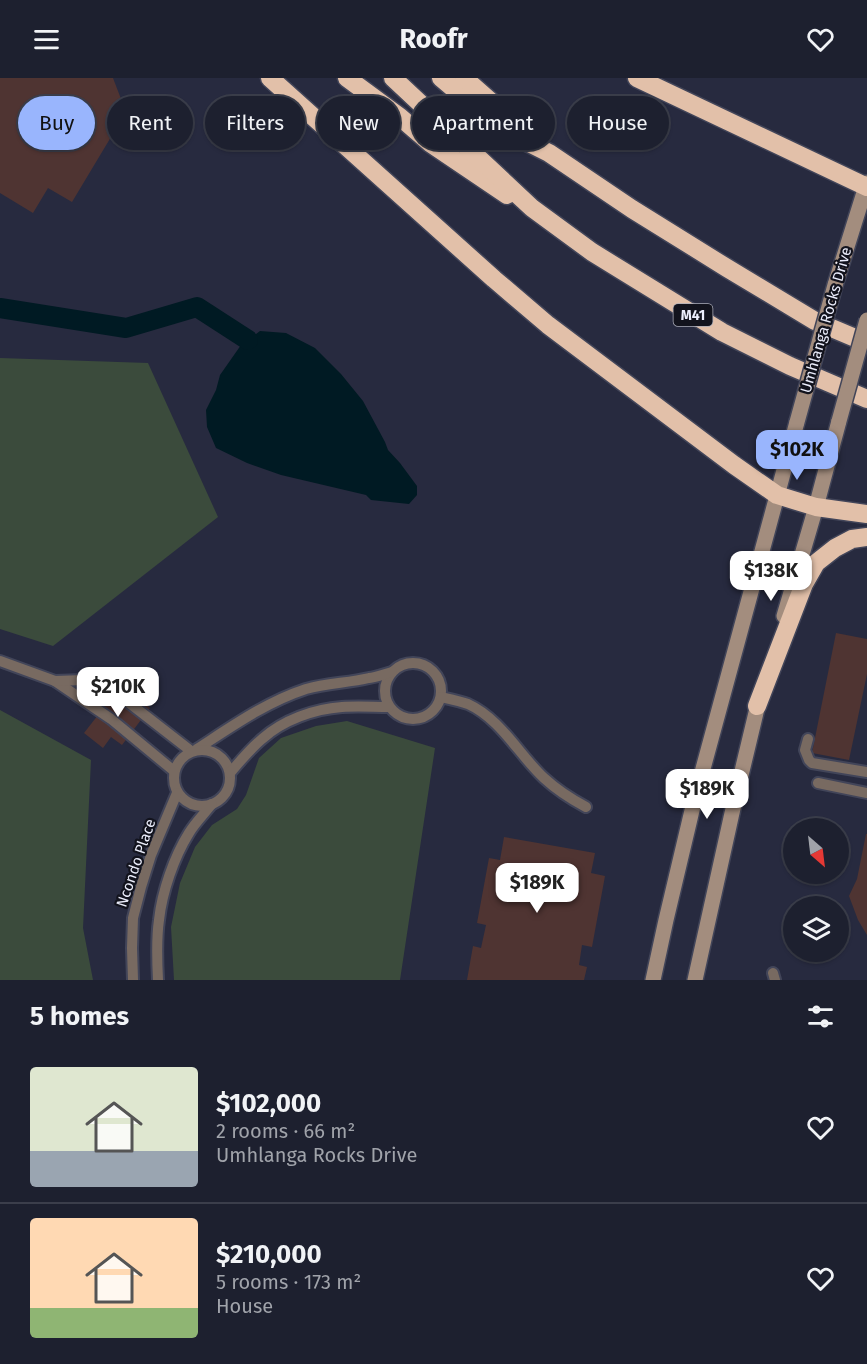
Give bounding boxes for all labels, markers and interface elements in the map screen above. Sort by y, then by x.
icon: menu [30,23,63,56]
text: Roofr [399,23,468,55]
icon: heart [804,23,837,56]
chip: Buy [18,96,95,150]
chip: Rent [107,96,193,150]
chip: Filters [205,96,305,150]
chip: New [317,96,400,150]
chip: Apartment [412,96,555,150]
chip: House [567,96,669,150]
street label: Umhlanga Rocks Drive [797,245,855,395]
road number: M41 [674,304,712,326]
pin: $102K [755,430,839,481]
text: $102K [770,437,824,461]
pin: $138K [729,551,813,602]
text: $138K [744,558,798,582]
pin: $210K [76,667,160,718]
text: $210K [91,674,145,698]
pin: $189K [665,769,749,820]
text: $189K [680,776,734,800]
street label: Ncondo Place [112,816,160,910]
north arrow [783,818,849,884]
map controls [783,818,849,962]
pin: $189K [495,863,579,914]
text: $189K [510,870,564,894]
button: layers [783,896,849,962]
icon: filters [804,1000,837,1033]
text: 5 homes [30,1001,129,1032]
text: $102,000 [216,1088,321,1119]
icon: home [78,1091,150,1163]
icon: heart [804,1111,837,1144]
text: 2 rooms · 66 m² [216,1119,355,1143]
text: Umhlanga Rocks Drive [216,1143,417,1167]
text: $210,000 [216,1239,322,1270]
icon: home [78,1242,150,1314]
icon: heart [804,1262,837,1295]
text: 5 rooms · 173 m² [216,1270,361,1294]
text: House [216,1294,273,1318]

